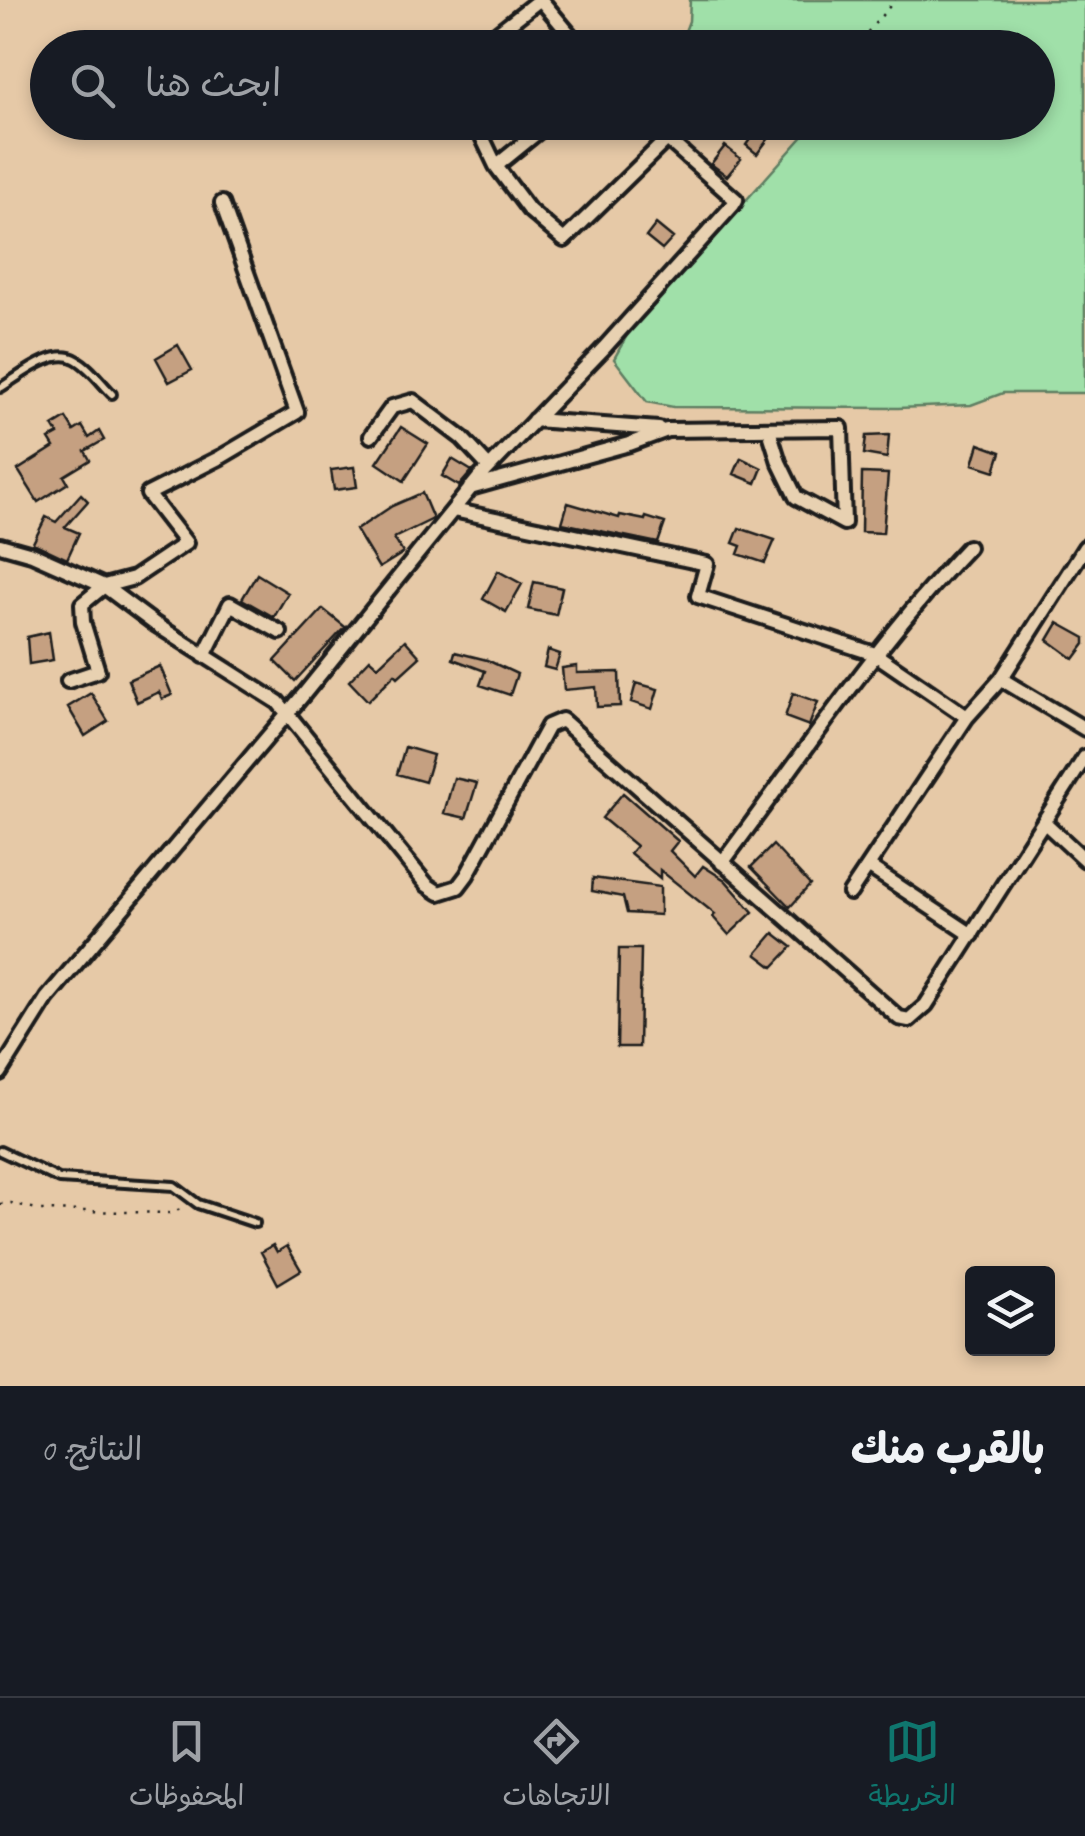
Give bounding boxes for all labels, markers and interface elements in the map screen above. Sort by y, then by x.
search box [30,30,1055,140]
icon: search [65,58,120,113]
text: ابحث هنا [145,60,281,107]
map controls [965,1266,1055,1356]
button: layers [965,1266,1055,1356]
text: بالقرب منك [851,1423,1045,1476]
text: النتائج: 0 [40,1429,142,1470]
tab: المحفوظات [129,1714,244,1820]
tab: الاتجاهات [502,1714,611,1820]
tab: الخريطة [869,1714,956,1820]

